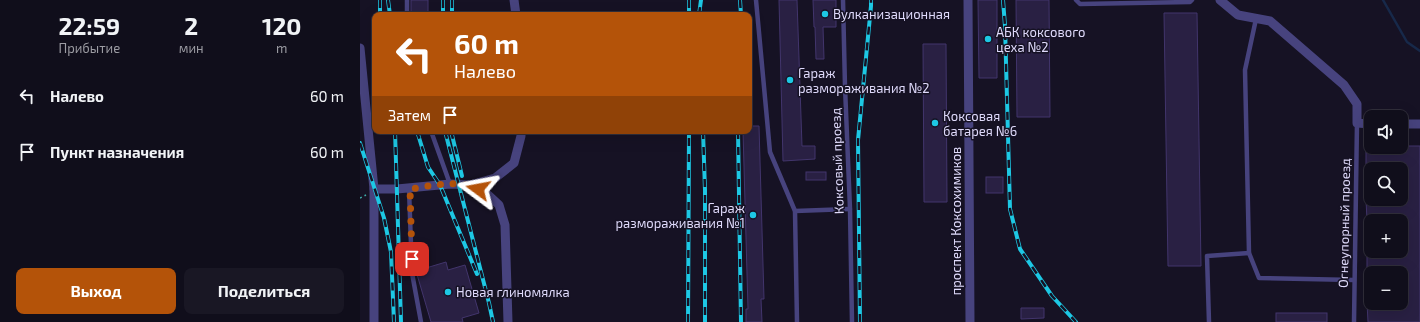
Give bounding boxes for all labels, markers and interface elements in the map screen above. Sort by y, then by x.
place label: Вулканизационная [833,6,950,22]
marker: Вулканизационная [820,9,830,19]
text: 22:59 [59,11,120,40]
text: 2 [184,11,198,40]
text: 120 [262,11,302,40]
place label: АБК коксового цеха №2 [996,24,1085,55]
text: 60 m [454,26,519,60]
icon: left [388,28,440,80]
marker: АБК коксового цеха №2 [983,34,993,44]
text: Прибытие [58,40,120,56]
text: мин [179,40,204,56]
text: m [276,40,287,56]
text: Налево [454,60,516,82]
place label: Гараж размораживания №2 [798,65,930,96]
marker: Гараж размораживания №2 [785,75,795,85]
icon: left [16,85,38,107]
text: Налево [50,87,104,105]
text: 60 m [310,87,344,105]
icon: arrive [439,104,461,126]
text: Затем [388,106,431,124]
street label: Коксовый проезд [827,107,847,214]
place label: Коксовая батарея №6 [943,108,1017,139]
map controls [1364,110,1408,310]
button: sound [1364,110,1408,154]
marker: Коксовая батарея №6 [930,118,940,128]
icon: arrive [16,141,38,163]
text: Пункт назначения [50,143,184,161]
text: 60 m [310,143,344,161]
street label: проспект Коксохимиков [948,147,964,295]
street label: Огнеупорный проезд [1335,158,1353,288]
button: search [1364,162,1408,206]
position arrow [457,168,499,210]
place label: Гараж размораживания №1 [615,200,745,231]
marker: Гараж размораживания №1 [748,210,758,220]
button: + [1364,214,1408,258]
pin [395,242,429,276]
icon: arrive [401,248,423,270]
button: − [1364,266,1408,310]
button: Выход [16,268,176,314]
button: Поделиться [184,268,344,314]
place label: Новая глиномялка [456,284,570,300]
marker: Новая глиномялка [443,287,453,297]

